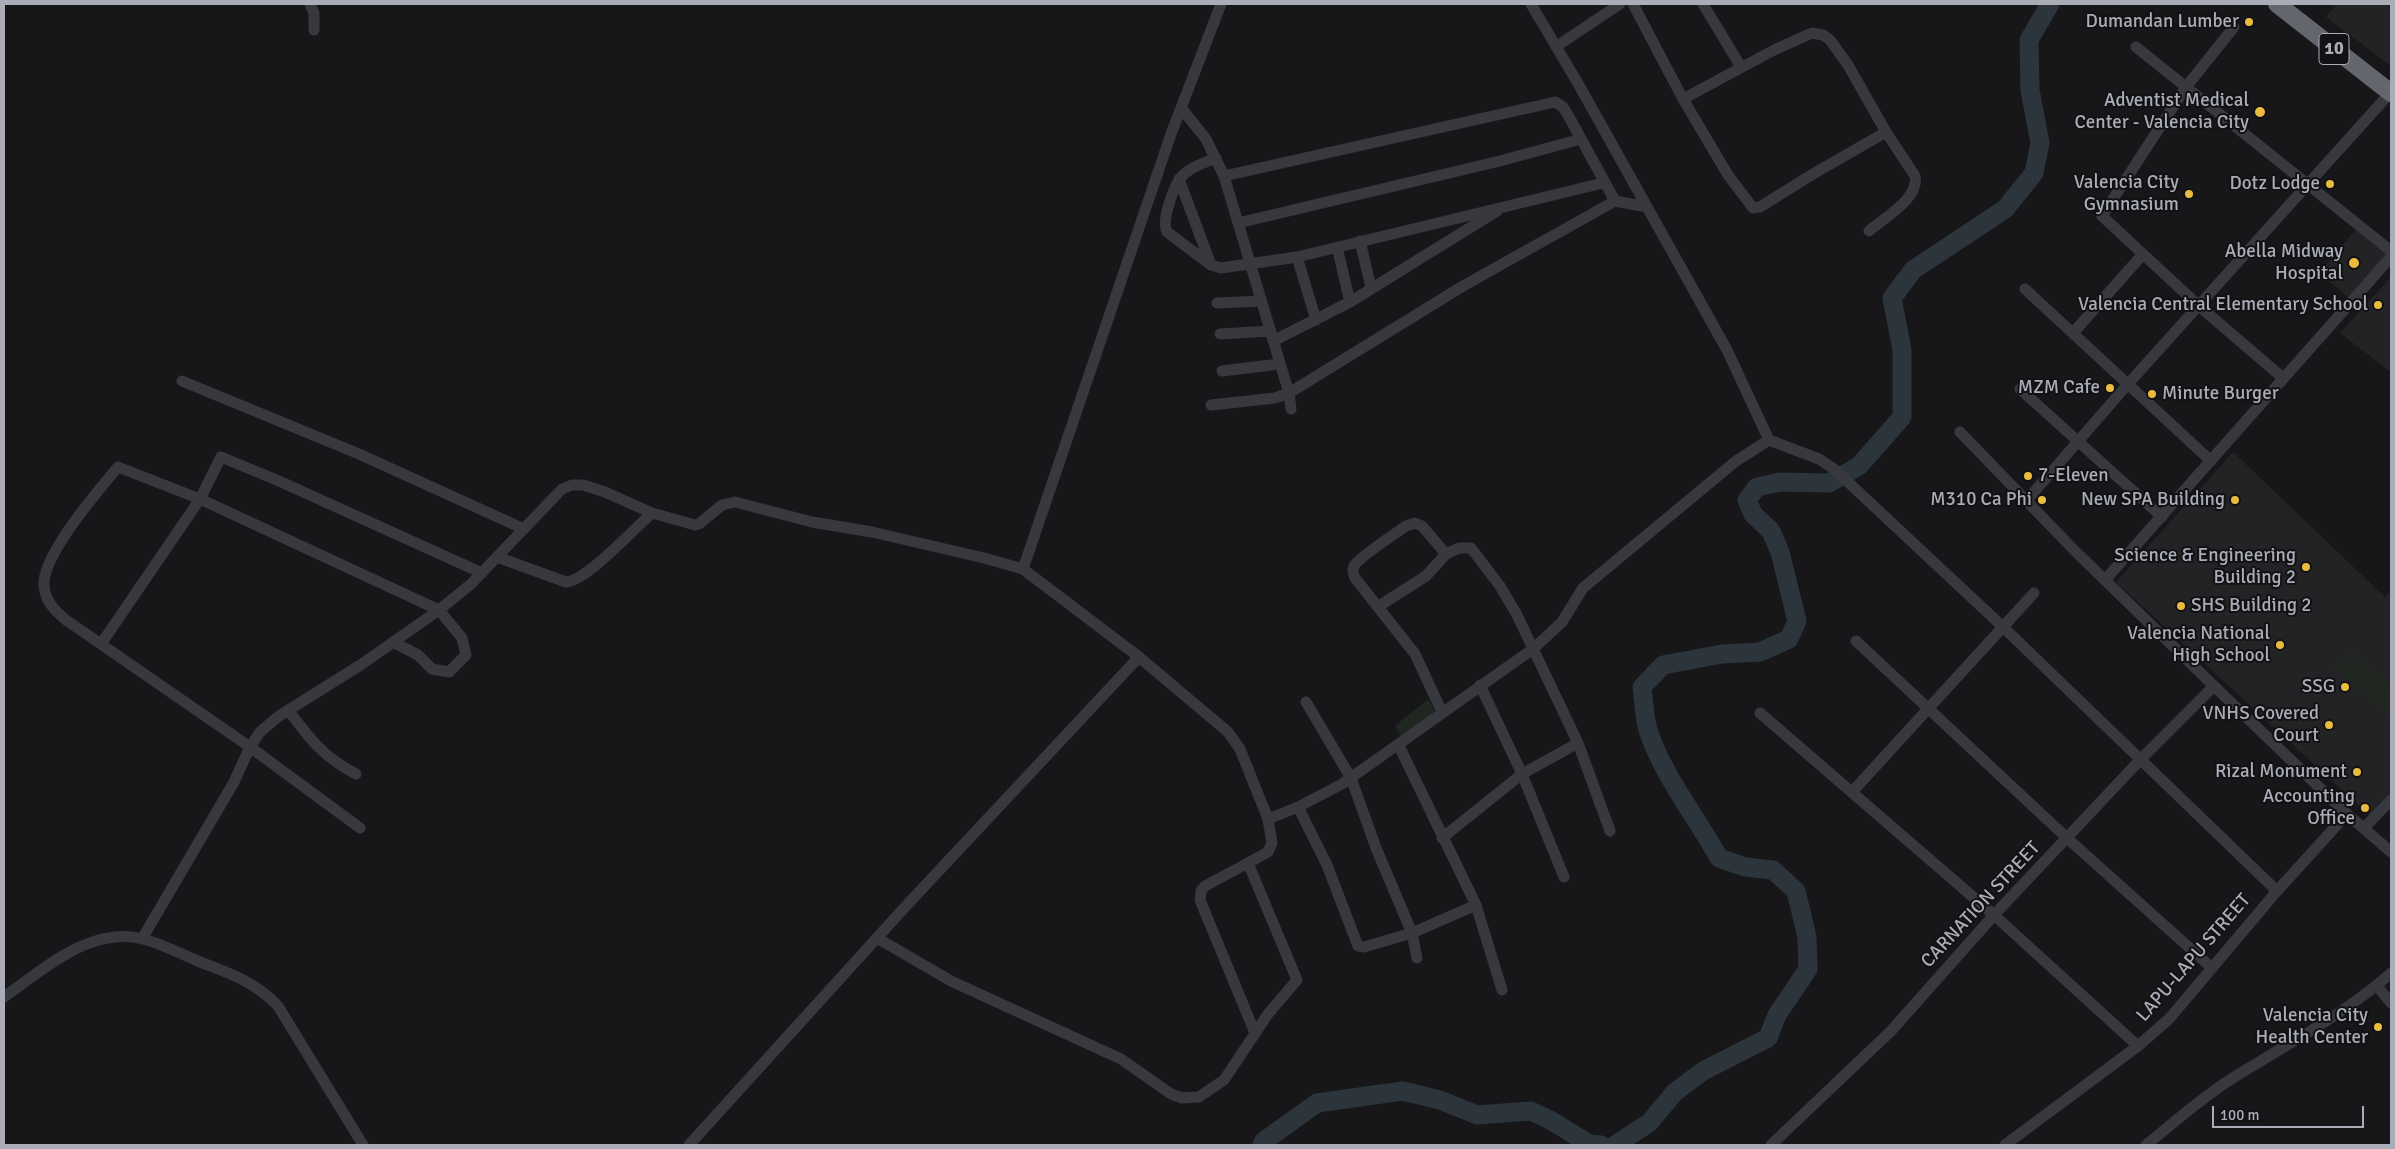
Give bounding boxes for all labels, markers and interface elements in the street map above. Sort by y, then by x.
place label: Dumandan Lumber [2085,11,2239,33]
marker: Dumandan Lumber [2243,16,2255,28]
road number: 10 [2319,34,2349,64]
place label: Adventist Medical Center - Valencia City [2075,90,2249,134]
marker: Adventist Medical Center - Valencia City [2253,105,2267,119]
place label: Valencia City Gymnasium [2074,172,2179,216]
place label: Dotz Lodge [2229,173,2320,195]
marker: Dotz Lodge [2324,178,2336,190]
marker: Valencia City Gymnasium [2183,188,2195,200]
place label: Abella Midway Hospital [2225,241,2343,285]
marker: Abella Midway Hospital [2347,256,2361,270]
place label: Valencia Central Elementary School [2078,294,2368,316]
marker: Valencia Central Elementary School [2372,299,2384,311]
place label: MZM Cafe [2018,377,2100,399]
marker: MZM Cafe [2104,382,2116,394]
place label: Minute Burger [2162,383,2279,405]
marker: Minute Burger [2146,388,2158,400]
place label: 7-Eleven [2038,465,2109,487]
marker: 7-Eleven [2022,470,2034,482]
place label: M310 Ca Phi [1930,489,2032,511]
place label: New SPA Building [2081,489,2225,511]
marker: M310 Ca Phi [2036,494,2048,506]
marker: New SPA Building [2229,494,2241,506]
place label: Science & Engineering Building 2 [2114,545,2296,589]
marker: Science & Engineering Building 2 [2300,561,2312,573]
place label: SHS Building 2 [2191,595,2312,617]
marker: SHS Building 2 [2175,600,2187,612]
place label: Valencia National High School [2127,623,2270,667]
marker: Valencia National High School [2274,639,2286,651]
place label: SSG [2302,676,2335,698]
marker: SSG [2339,681,2351,693]
place label: VNHS Covered Court [2202,703,2319,747]
marker: VNHS Covered Court [2323,719,2335,731]
place label: Rizal Monument [2215,761,2347,783]
marker: Rizal Monument [2351,766,2363,778]
place label: Accounting Office [2263,786,2355,830]
marker: Accounting Office [2359,802,2371,814]
street label: CARNATION STREET [1917,837,2045,973]
street label: LAPU-LAPU STREET [2132,889,2256,1027]
place label: Valencia City Health Center [2255,1005,2368,1049]
marker: Valencia City Health Center [2372,1021,2384,1033]
scale bar [2215,1096,2368,1128]
text: 100 m [2220,1106,2260,1124]

